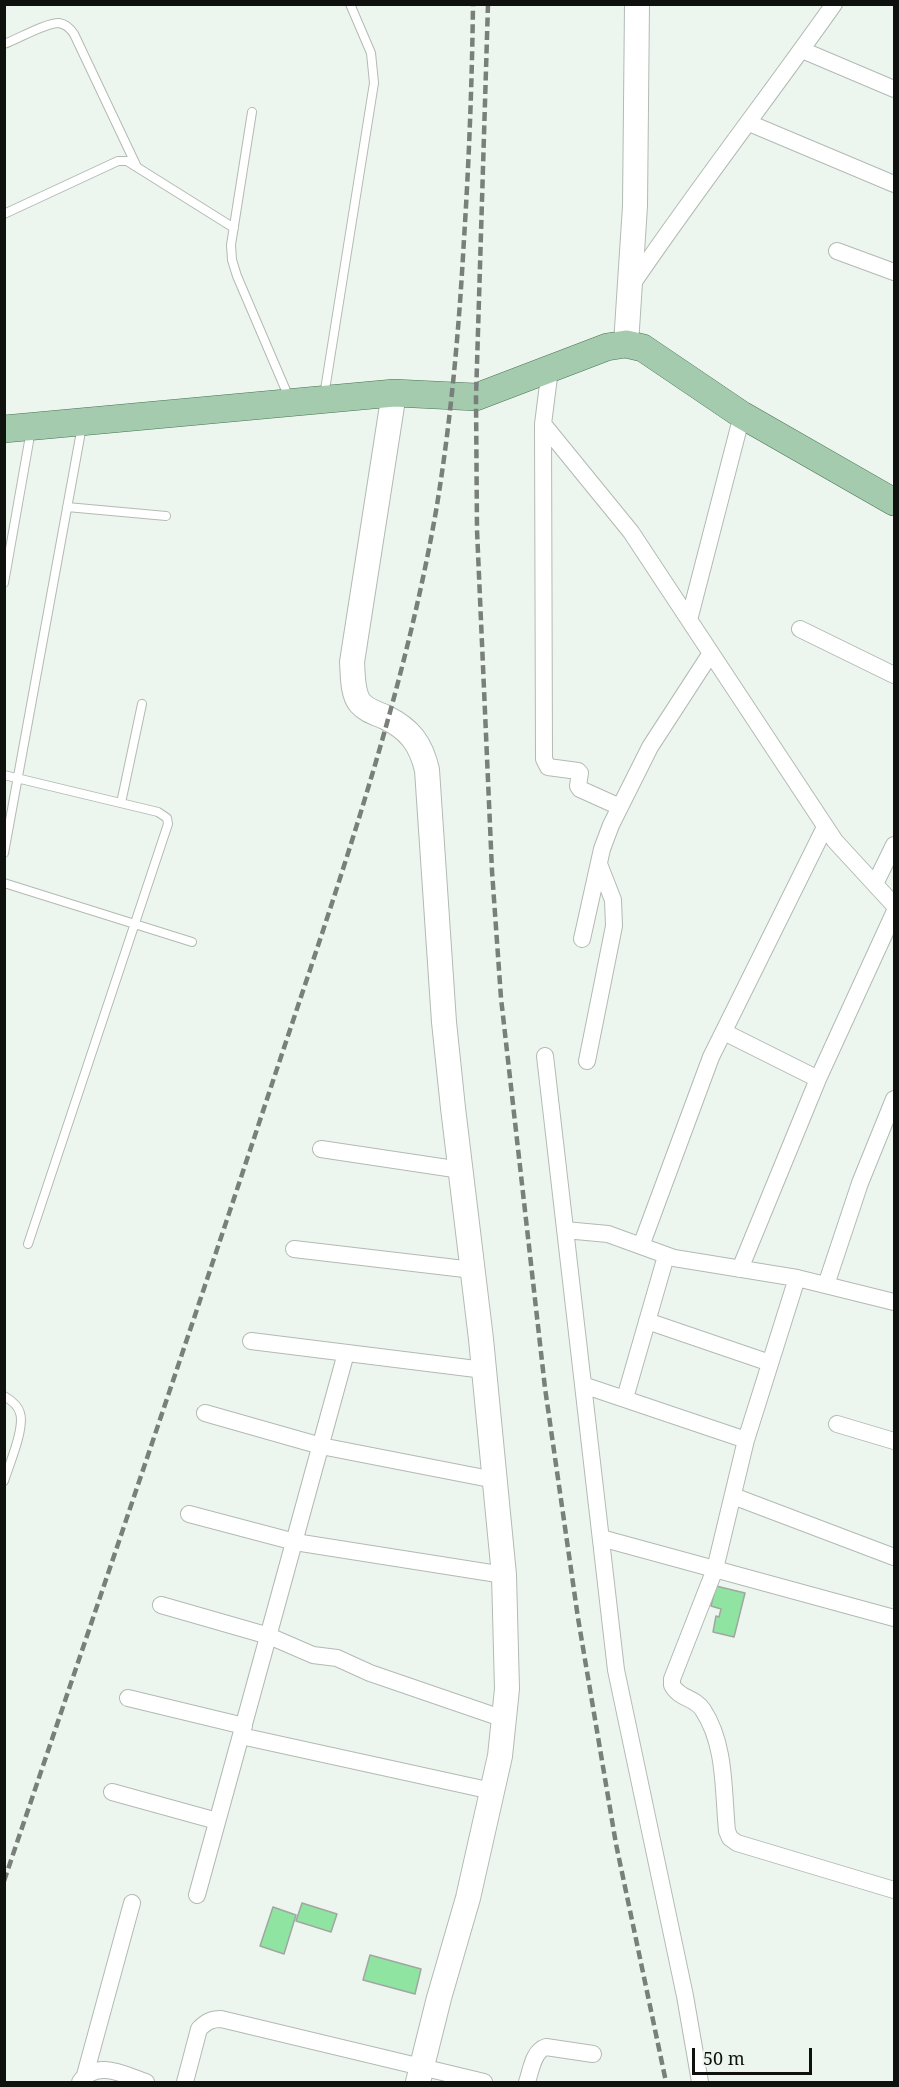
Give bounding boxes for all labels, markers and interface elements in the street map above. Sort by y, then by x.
scale bar [695,2036,815,2074]
text: 50 m [703,2046,745,2070]

